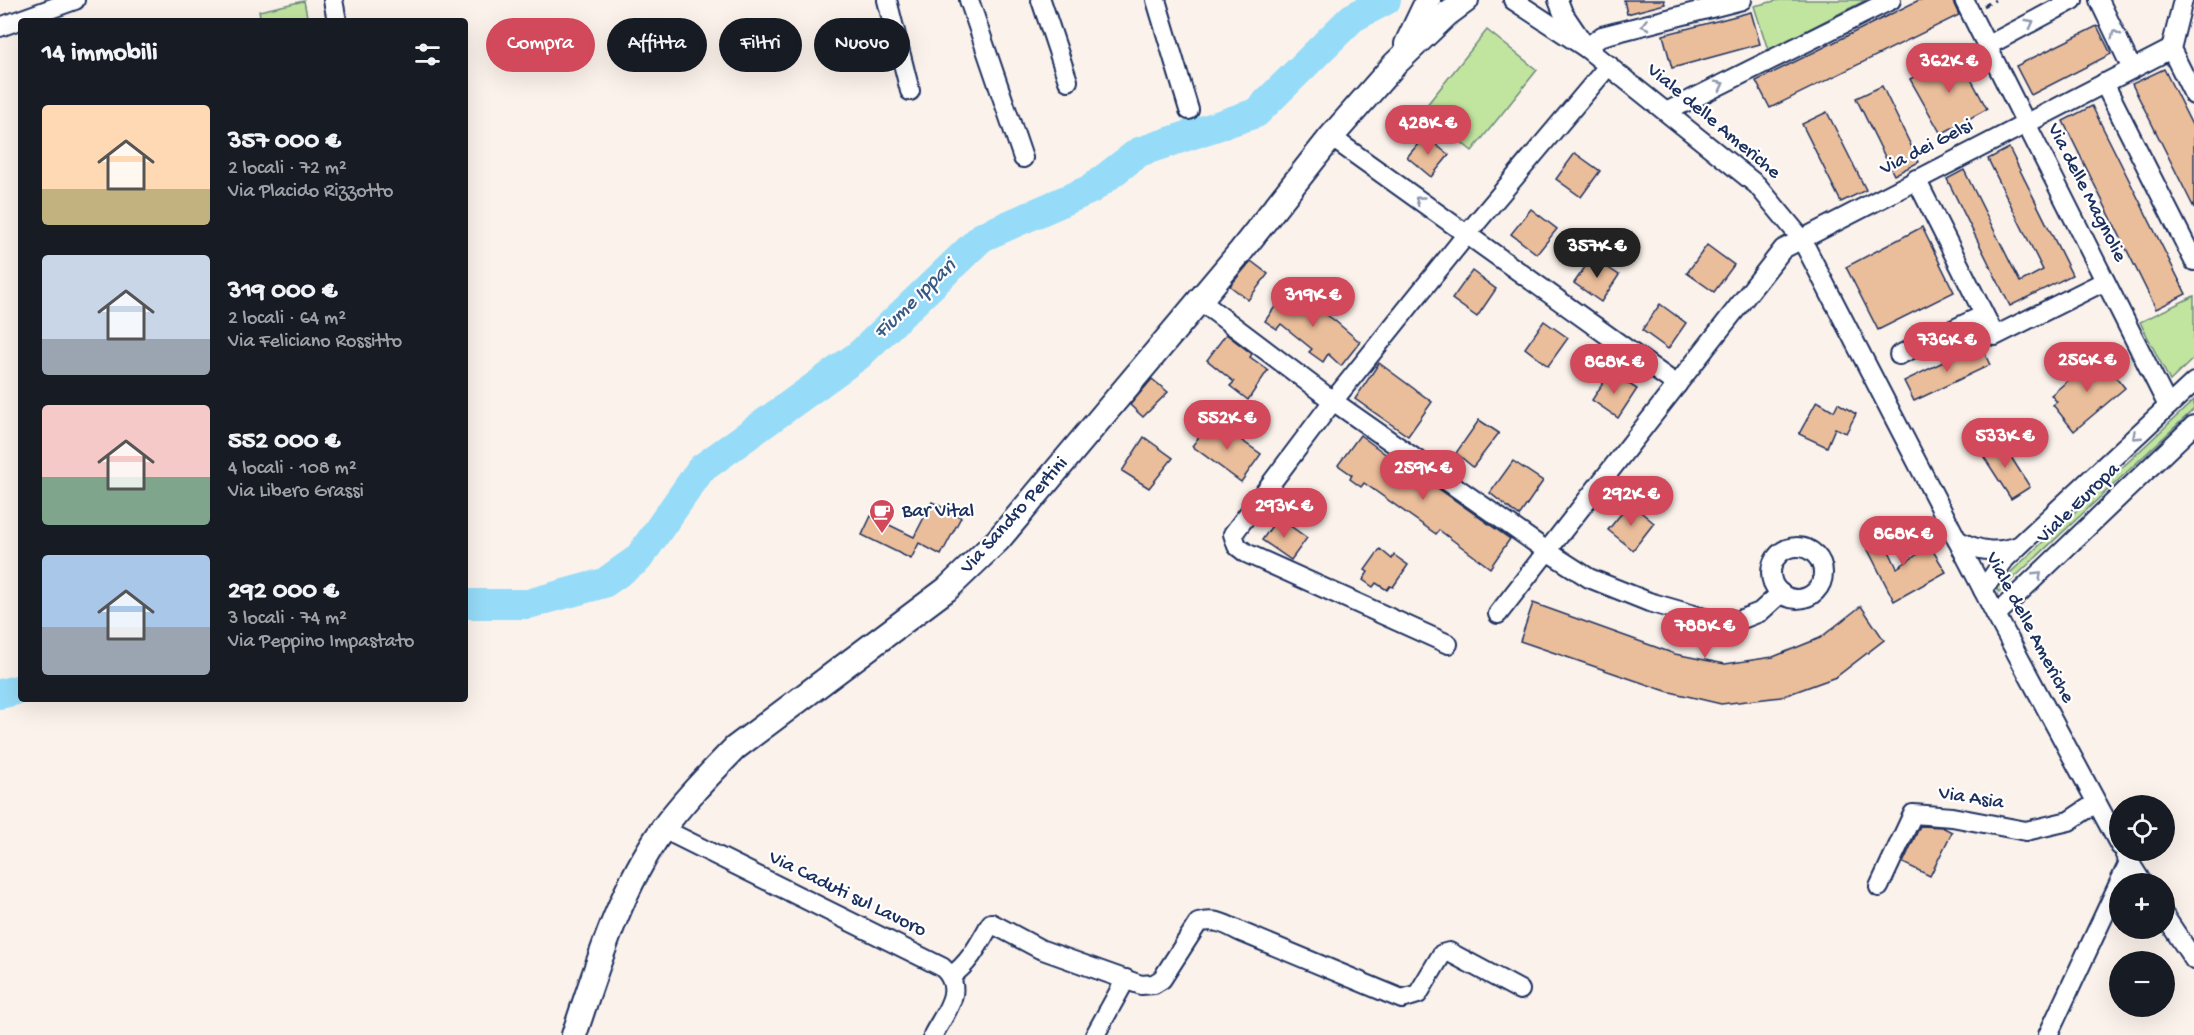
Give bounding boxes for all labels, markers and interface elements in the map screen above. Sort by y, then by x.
chip: Compra [486,18,595,72]
chip: Affitta [607,18,707,72]
chip: Filtri [719,18,802,72]
chip: Nuovo [814,18,910,72]
one-way arrow [1640,18,1651,30]
one-way arrow [2024,19,2035,30]
one-way arrow [2111,30,2123,41]
icon: filters [411,38,444,71]
text: 14 immobili [42,39,158,70]
pin: 362K € [1900,43,1998,94]
text: 362K € [1920,51,1978,74]
street label: Viale delle Americhe [1641,59,1785,185]
one-way arrow [1714,81,1724,92]
pin: 428K € [1379,105,1477,156]
text: 428K € [1399,113,1457,136]
street label: Via dei Gelsi [1876,115,1977,182]
street label: Via delle Magnolie [2041,119,2131,267]
text: 357 000 € [228,127,341,158]
icon: home [90,129,162,201]
text: 2 locali · 72 m² [228,158,347,181]
text: Via Placido Rizzotto [228,181,393,204]
one-way arrow [1415,196,1426,207]
pin: 357K € [1548,228,1646,279]
text: 357K € [1568,236,1626,259]
water label: Fiume Ippari [869,253,964,346]
text: 319 000 € [228,277,337,308]
pin: 319K € [1264,277,1362,328]
icon: home [90,279,162,351]
text: 319K € [1285,285,1341,308]
text: 2 locali · 64 m² [228,308,346,331]
pin: 736K € [1898,322,1996,373]
text: 736K € [1918,330,1976,353]
text: Via Feliciano Rossitto [228,331,402,354]
pin: 256K € [2038,342,2136,393]
pin: 868K € [1565,344,1663,395]
text: 256K € [2058,350,2116,373]
text: 868K € [1584,352,1644,375]
pin: 552K € [1178,400,1276,451]
text: 552K € [1198,408,1256,431]
pin: 533K € [1956,418,2054,469]
text: 533K € [1976,426,2034,449]
text: 552 000 € [228,427,340,458]
icon: home [90,429,162,501]
one-way arrow [2132,429,2143,440]
pin: 259K € [1374,450,1472,501]
street label: Via Sandro Pertini [956,453,1074,580]
text: 4 locali · 108 m² [228,458,357,481]
text: 259K € [1394,458,1452,481]
street label: Viale Europa [2032,458,2126,550]
pin: 292K € [1582,476,1680,527]
text: Via Libero Grassi [228,481,364,504]
text: 292K € [1602,484,1660,507]
pin: 293K € [1235,488,1333,539]
text: 293K € [1255,496,1313,519]
cafe icon: Bar Vital [867,497,897,535]
place label: Bar Vital [901,501,974,524]
pin: 868K € [1854,516,1952,567]
text: 868K € [1873,524,1933,547]
street label: Viale delle Americhe [1979,548,2079,708]
one-way arrow [2031,571,2042,582]
text: 292 000 € [228,577,339,608]
icon: home [90,579,162,651]
text: 3 locali · 74 m² [228,608,347,631]
pin: 788K € [1656,608,1754,659]
text: 788K € [1675,616,1735,639]
text: Via Peppino Impastato [228,631,414,654]
street label: Via Asia [1936,782,2006,816]
map controls [2109,795,2175,1017]
button: locate [2109,795,2175,861]
street label: Via Caduti sul Lavoro [764,846,930,943]
button: + [2109,873,2175,939]
button: − [2109,951,2175,1017]

